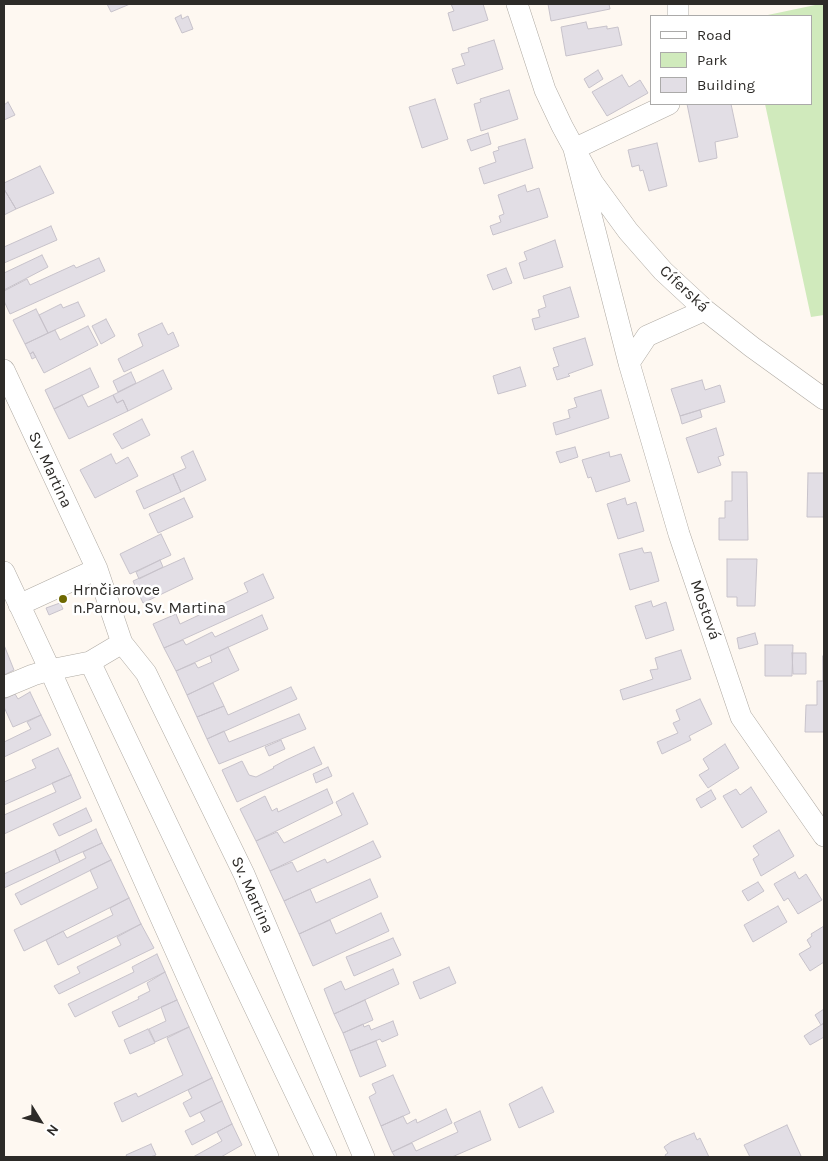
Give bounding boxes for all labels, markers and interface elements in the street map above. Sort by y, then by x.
legend [650,15,813,105]
text: Road [697,26,732,44]
text: Park [697,51,727,69]
text: Building [697,76,755,94]
street label: Cíferská [655,261,713,317]
street label: Sv. Martina [24,429,76,511]
street label: Mostová [686,577,724,643]
place label: Hrnčiarovce n.Parnou, Sv. Martina [73,580,226,618]
marker: Hrnčiarovce n.Parnou, Sv. Martina [57,593,69,605]
street label: Sv. Martina [227,854,277,936]
north arrow [15,1096,65,1146]
text: N [43,1121,62,1139]

